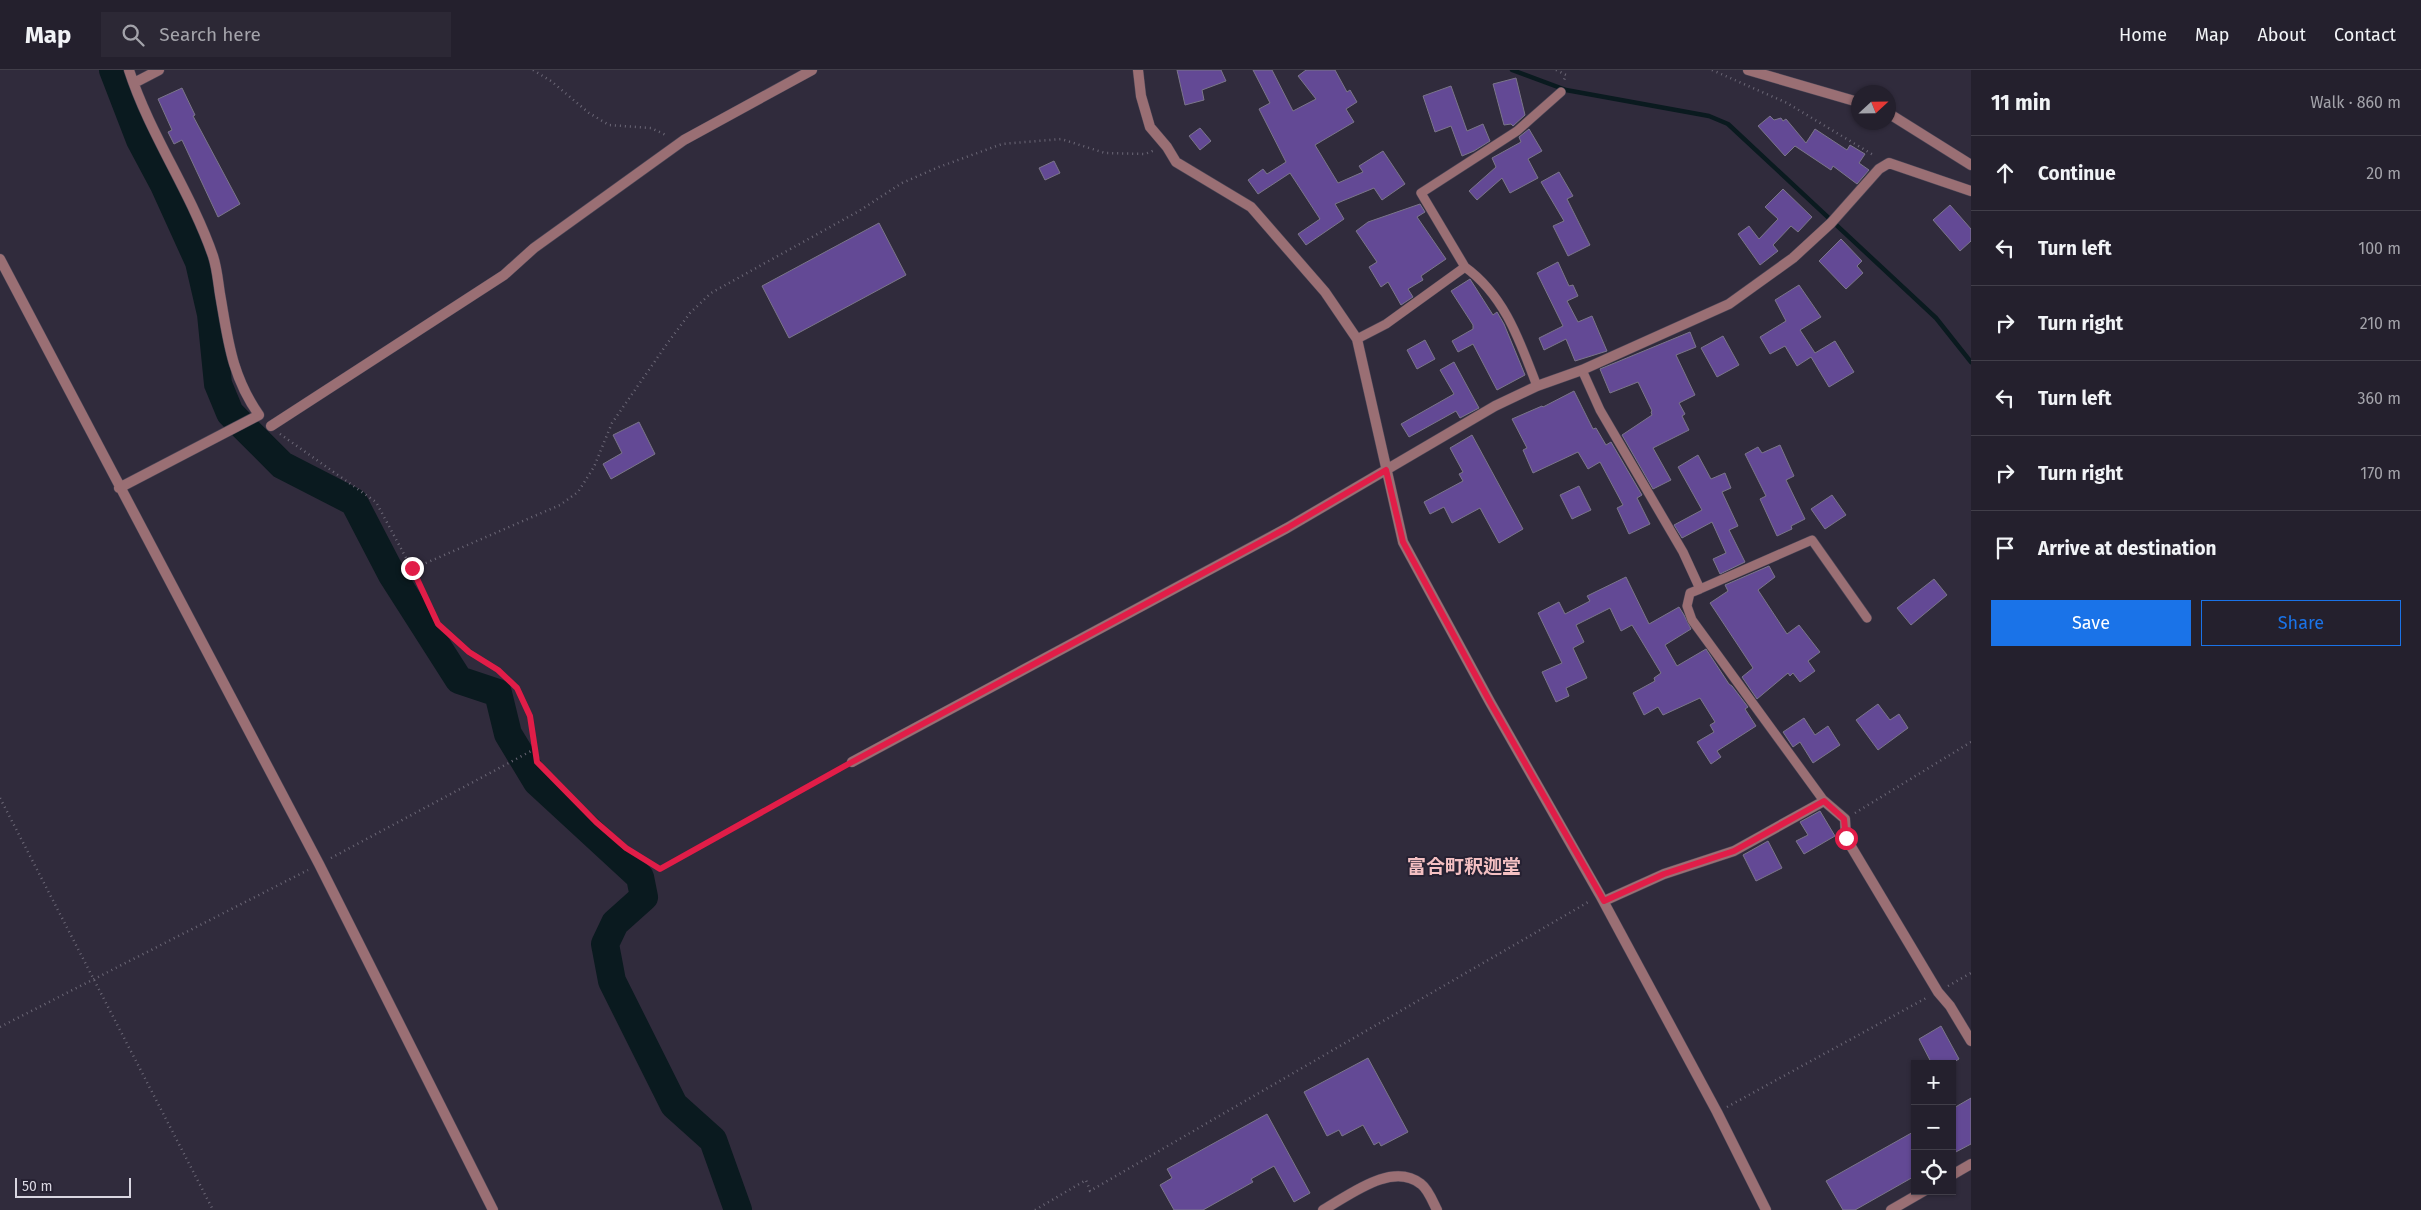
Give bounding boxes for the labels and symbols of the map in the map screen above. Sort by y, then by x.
north arrow [1851,85,1896,130]
route end [401,557,424,580]
route start [1835,827,1858,850]
district label: 富合町釈迦堂 [1407,855,1521,878]
scale bar [15,1175,131,1198]

